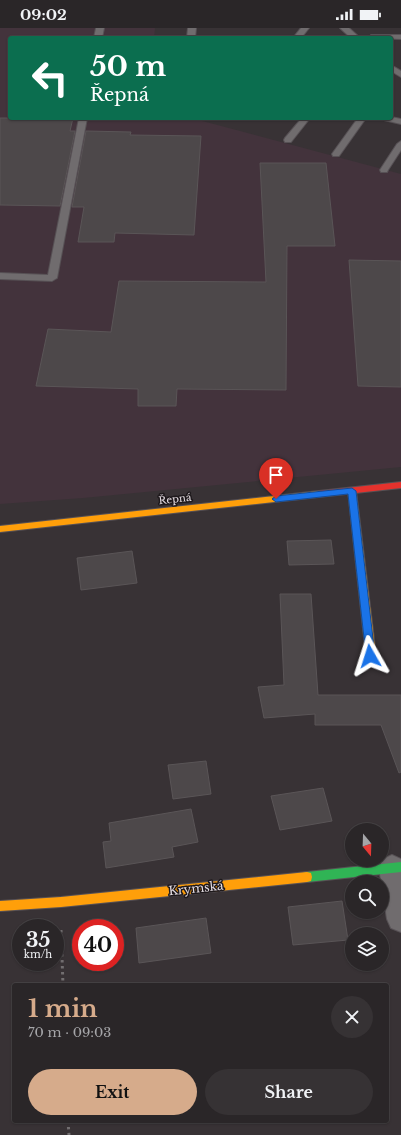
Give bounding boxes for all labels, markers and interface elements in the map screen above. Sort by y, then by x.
text: 09:02 [20,5,67,24]
text: 50 m [90,49,166,84]
icon: left [24,52,76,104]
text: Řepná [90,84,149,106]
pin [259,458,293,499]
icon: arrive [265,464,287,486]
street label: Řepná [158,490,192,507]
position arrow [349,635,391,677]
north arrow [345,823,389,867]
map controls [345,823,389,971]
button: search [345,875,389,919]
street label: Krymská [168,878,225,898]
speed limit sign: 40 [72,919,124,971]
button: layers [345,927,389,971]
text: 35 [26,928,50,952]
text: km/h [24,948,52,961]
text: 1 min [28,994,98,1023]
button: close [331,996,373,1038]
text: 70 m · 09:03 [28,1024,111,1041]
button: Exit [28,1069,197,1115]
button: Share [205,1069,373,1115]

